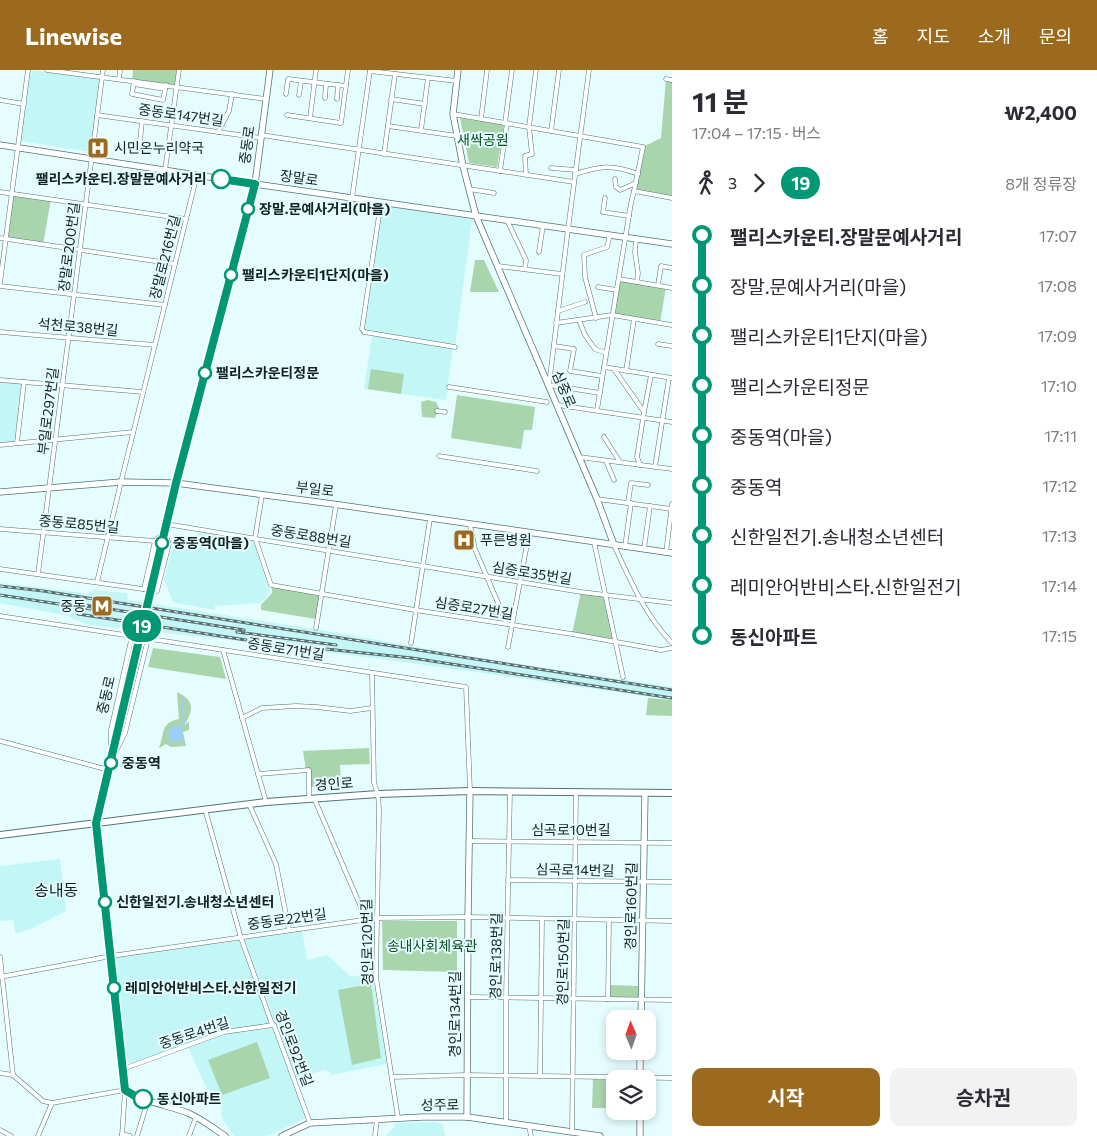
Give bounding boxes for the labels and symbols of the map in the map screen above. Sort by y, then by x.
street label: 중동로147번길 [137,100,225,129]
street label: 중동로 [235,124,258,165]
park label: 새싹공원 [457,131,509,148]
hospital icon: 시민온누리약국 [86,136,110,160]
place label: 시민온누리약국 [114,139,204,156]
street label: 장말로 [279,166,320,189]
marker: 팰리스카운티.장말문예사거리 [211,169,231,189]
place label: 팰리스카운티.장말문예사거리 [36,170,207,187]
place label: 장말.문예사거리(마을) [259,200,390,217]
street label: 장말로200번길 [55,201,82,293]
marker: 장말.문예사거리(마을) [241,202,255,216]
street label: 장말로216번길 [146,213,183,301]
place label: 팰리스카운티1단지(마을) [242,266,389,283]
marker: 팰리스카운티1단지(마을) [224,268,238,282]
street label: 석천로38번길 [37,315,119,338]
place label: 팰리스카운티정문 [216,364,319,381]
street label: 부일로297번길 [34,366,61,456]
marker: 팰리스카운티정문 [198,366,212,380]
street label: 심중로 [549,368,580,410]
street label: 부일로 [295,478,335,499]
street label: 중동로85번길 [38,512,120,535]
street label: 중동로88번길 [270,521,353,550]
hospital icon: 푸른병원 [452,528,476,552]
place label: 푸른병원 [480,531,532,548]
place label: 중동역(마을) [173,534,249,551]
marker: 중동역(마을) [155,536,169,550]
street label: 심중로35번길 [491,558,573,587]
street label: 심중로27번길 [433,593,515,622]
metro station icon: 중동 [90,594,114,618]
place label: 중동 [60,597,86,614]
line badge: 19 [120,610,164,642]
street label: 중동로71번길 [246,634,326,663]
street label: 중동로 [93,674,118,716]
place label: 중동역 [122,754,161,771]
marker: 중동역 [104,756,118,770]
street label: 경인로 [314,774,354,793]
street label: 심곡로10번길 [531,821,611,838]
street label: 심곡로14번길 [535,860,615,879]
street label: 경인로160번길 [621,862,640,950]
district label: 송내동 [34,880,78,899]
place label: 신한일전기.송내청소년센터 [116,893,274,910]
marker: 신한일전기.송내청소년센터 [98,895,112,909]
street label: 경인로120번길 [357,898,376,986]
street label: 중동로22번길 [246,905,328,932]
street label: 경인로138번길 [486,912,505,1000]
street label: 경인로150번길 [553,918,572,1006]
park label: 송내사회체육관 [387,937,477,954]
street label: 경인로134번길 [446,971,463,1057]
place label: 레미안어반비스타.신한일전기 [125,979,296,996]
marker: 레미안어반비스타.신한일전기 [107,981,121,995]
street label: 경인로92번길 [272,1007,317,1089]
north arrow [606,1010,656,1060]
street label: 중동로4번길 [157,1013,231,1052]
marker: 동신아파트 [133,1089,153,1109]
place label: 동신아파트 [157,1090,222,1107]
street label: 성주로 [421,1096,460,1113]

